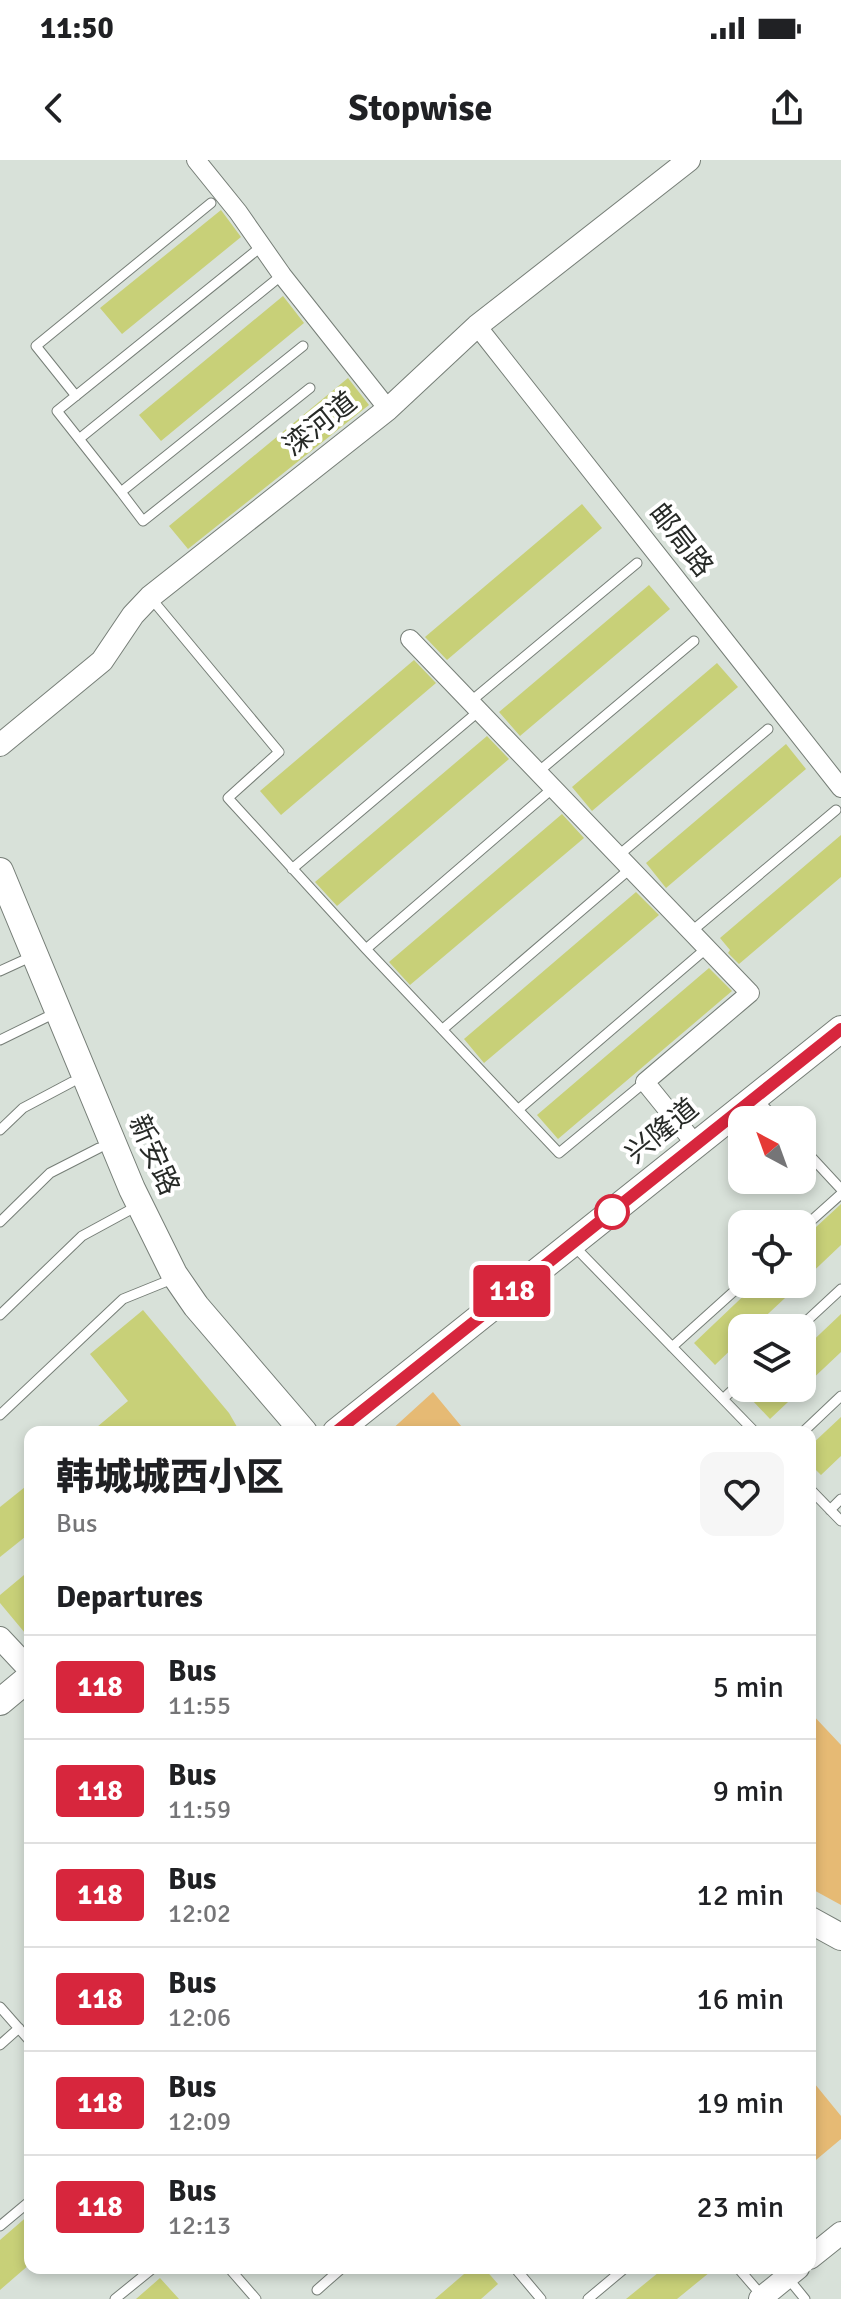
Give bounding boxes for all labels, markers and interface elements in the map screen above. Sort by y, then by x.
text: 11:50 [40,10,114,47]
icon: back [32,86,76,130]
text: Stopwise [349,86,492,131]
icon: share [765,86,809,130]
street label: 滦河道 [276,385,364,463]
street label: 邮局路 [642,496,720,584]
street label: 兴隆道 [619,1091,705,1171]
north arrow [728,1106,816,1194]
map controls [728,1106,816,1402]
street label: 新安路 [121,1110,187,1200]
unlabelled marker [595,1195,629,1229]
button: locate [728,1210,816,1298]
line badge: 118 [466,1265,558,1317]
text: 118 [489,1274,535,1308]
button: layers [728,1314,816,1402]
button: heart [700,1452,784,1536]
text: 韩城城西小区 [56,1454,284,1501]
text: Bus [56,1508,97,1540]
text: Departures [56,1579,203,1616]
text: Bus [168,1653,216,1690]
text: 5 min [713,1669,784,1706]
text: 118 [77,1670,123,1704]
text: 11:55 [168,1690,231,1722]
text: Bus [168,1757,216,1794]
text: 9 min [713,1773,784,1810]
text: 118 [77,1774,123,1808]
text: 11:59 [168,1794,231,1826]
text: Bus [168,1861,216,1898]
text: 12 min [697,1877,784,1914]
text: 118 [77,1878,123,1912]
text: 12:02 [168,1898,231,1930]
text: Bus [168,1965,216,2002]
text: 16 min [697,1981,784,2018]
text: 118 [77,1982,123,2016]
text: 12:06 [168,2002,231,2034]
text: Bus [168,2069,216,2106]
text: 19 min [697,2085,784,2122]
text: 118 [77,2086,123,2120]
text: 12:09 [168,2106,231,2138]
text: Bus [168,2173,216,2210]
text: 23 min [697,2189,784,2226]
text: 118 [77,2190,123,2224]
text: 12:13 [168,2210,231,2242]

